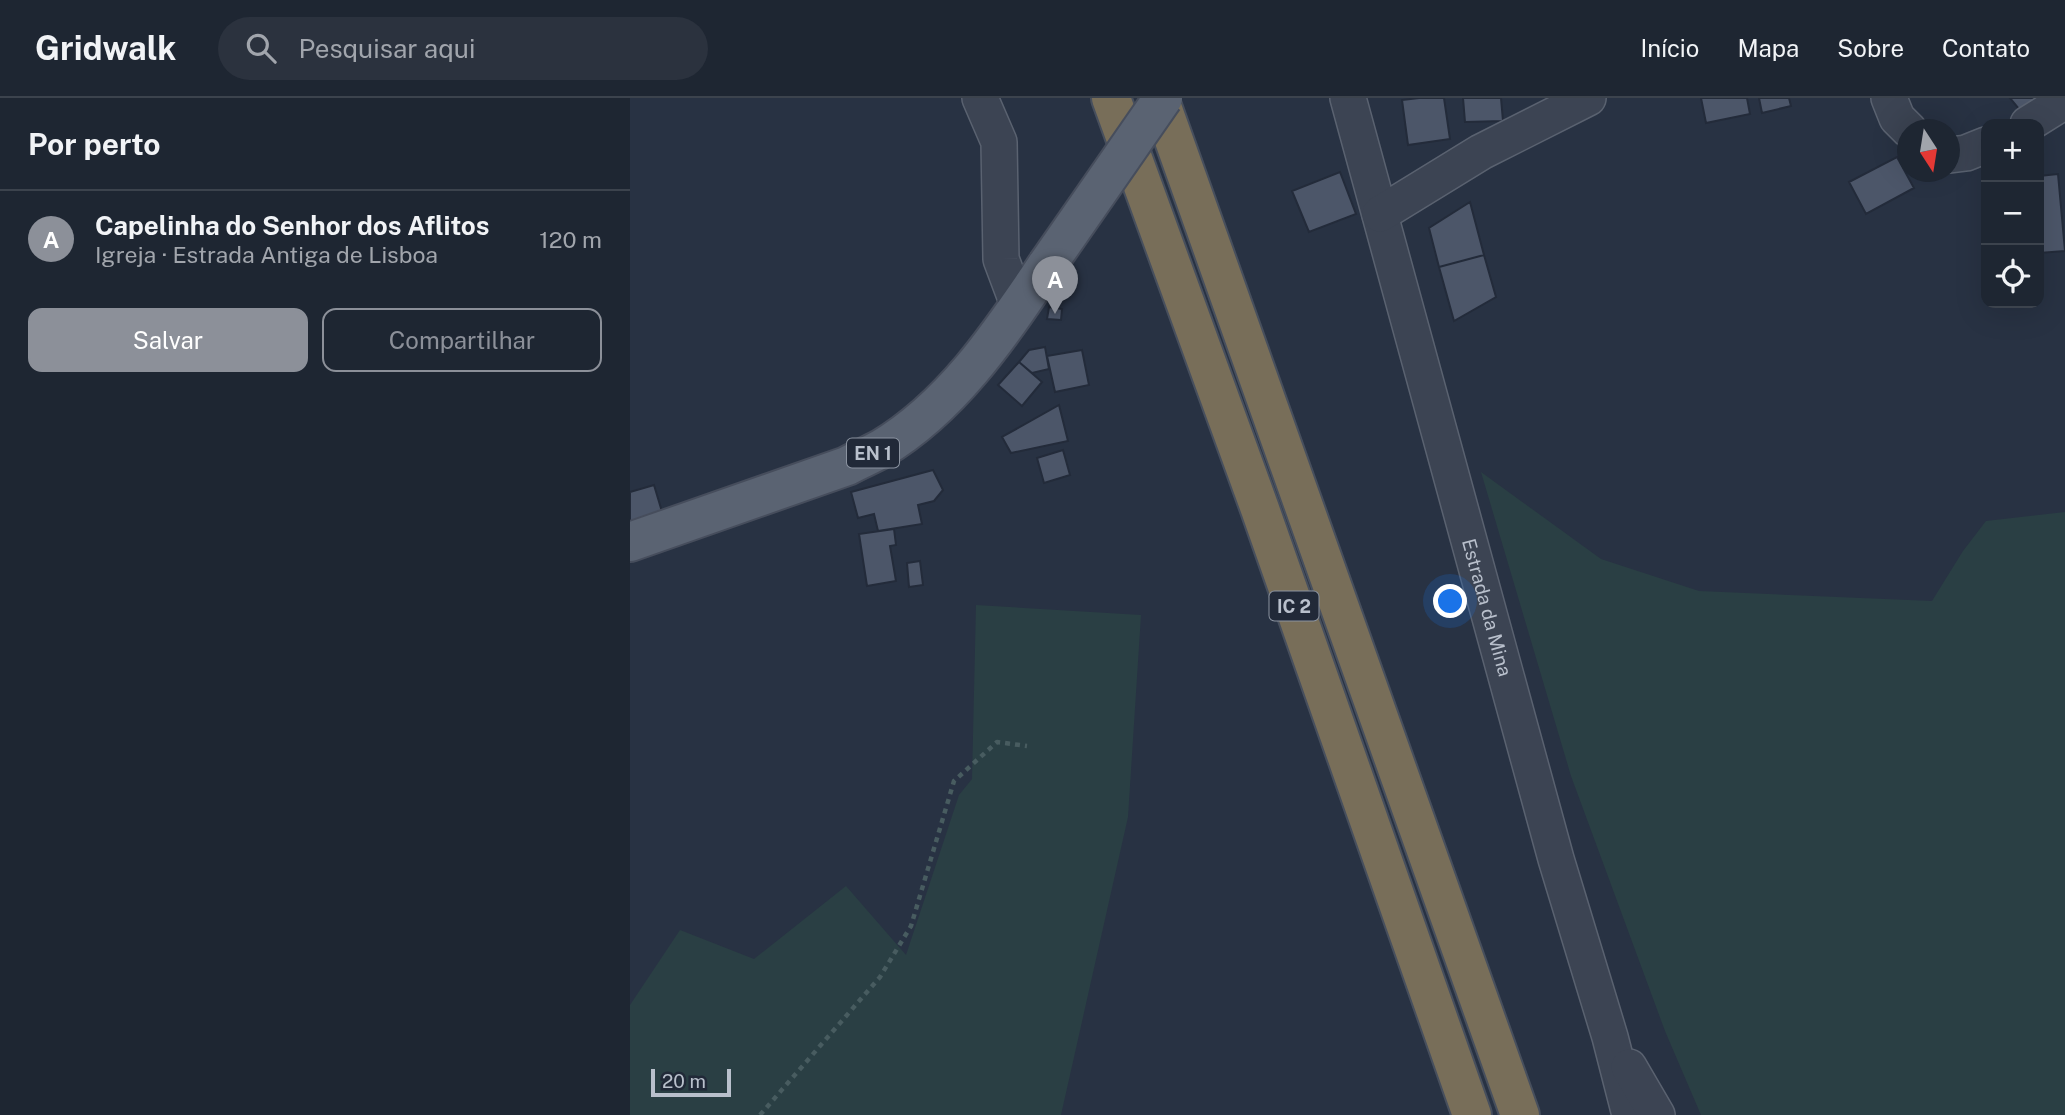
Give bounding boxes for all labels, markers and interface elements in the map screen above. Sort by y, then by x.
search box [218,17,708,80]
text: Gridwalk [35,29,176,67]
icon: search [242,29,280,67]
text: Pesquisar aqui [298,33,475,64]
text: Início [1641,34,1699,62]
text: Mapa [1737,34,1799,62]
text: Sobre [1837,34,1904,62]
text: Contato [1942,34,2030,62]
north arrow [1897,119,1960,182]
map controls [1981,119,2044,308]
button: + [1981,119,2044,182]
text: Por perto [28,126,160,162]
button: − [1981,182,2044,245]
text: Capelinha do Senhor dos Aflitos [95,210,489,241]
text: A [43,226,59,253]
text: 120 m [539,226,602,253]
text: Igreja · Estrada Antiga de Lisboa [95,241,438,268]
button: locate [1981,245,2044,308]
pin: A [1032,256,1078,314]
button: Salvar [28,308,308,372]
button: Compartilhar [322,308,602,372]
road number: EN 1 [847,438,899,468]
street label: Estrada da Mina [1458,536,1517,679]
your location [1433,584,1467,618]
road number: IC 2 [1270,592,1318,620]
scale bar [651,1066,732,1098]
text: 20 m [662,1070,706,1092]

